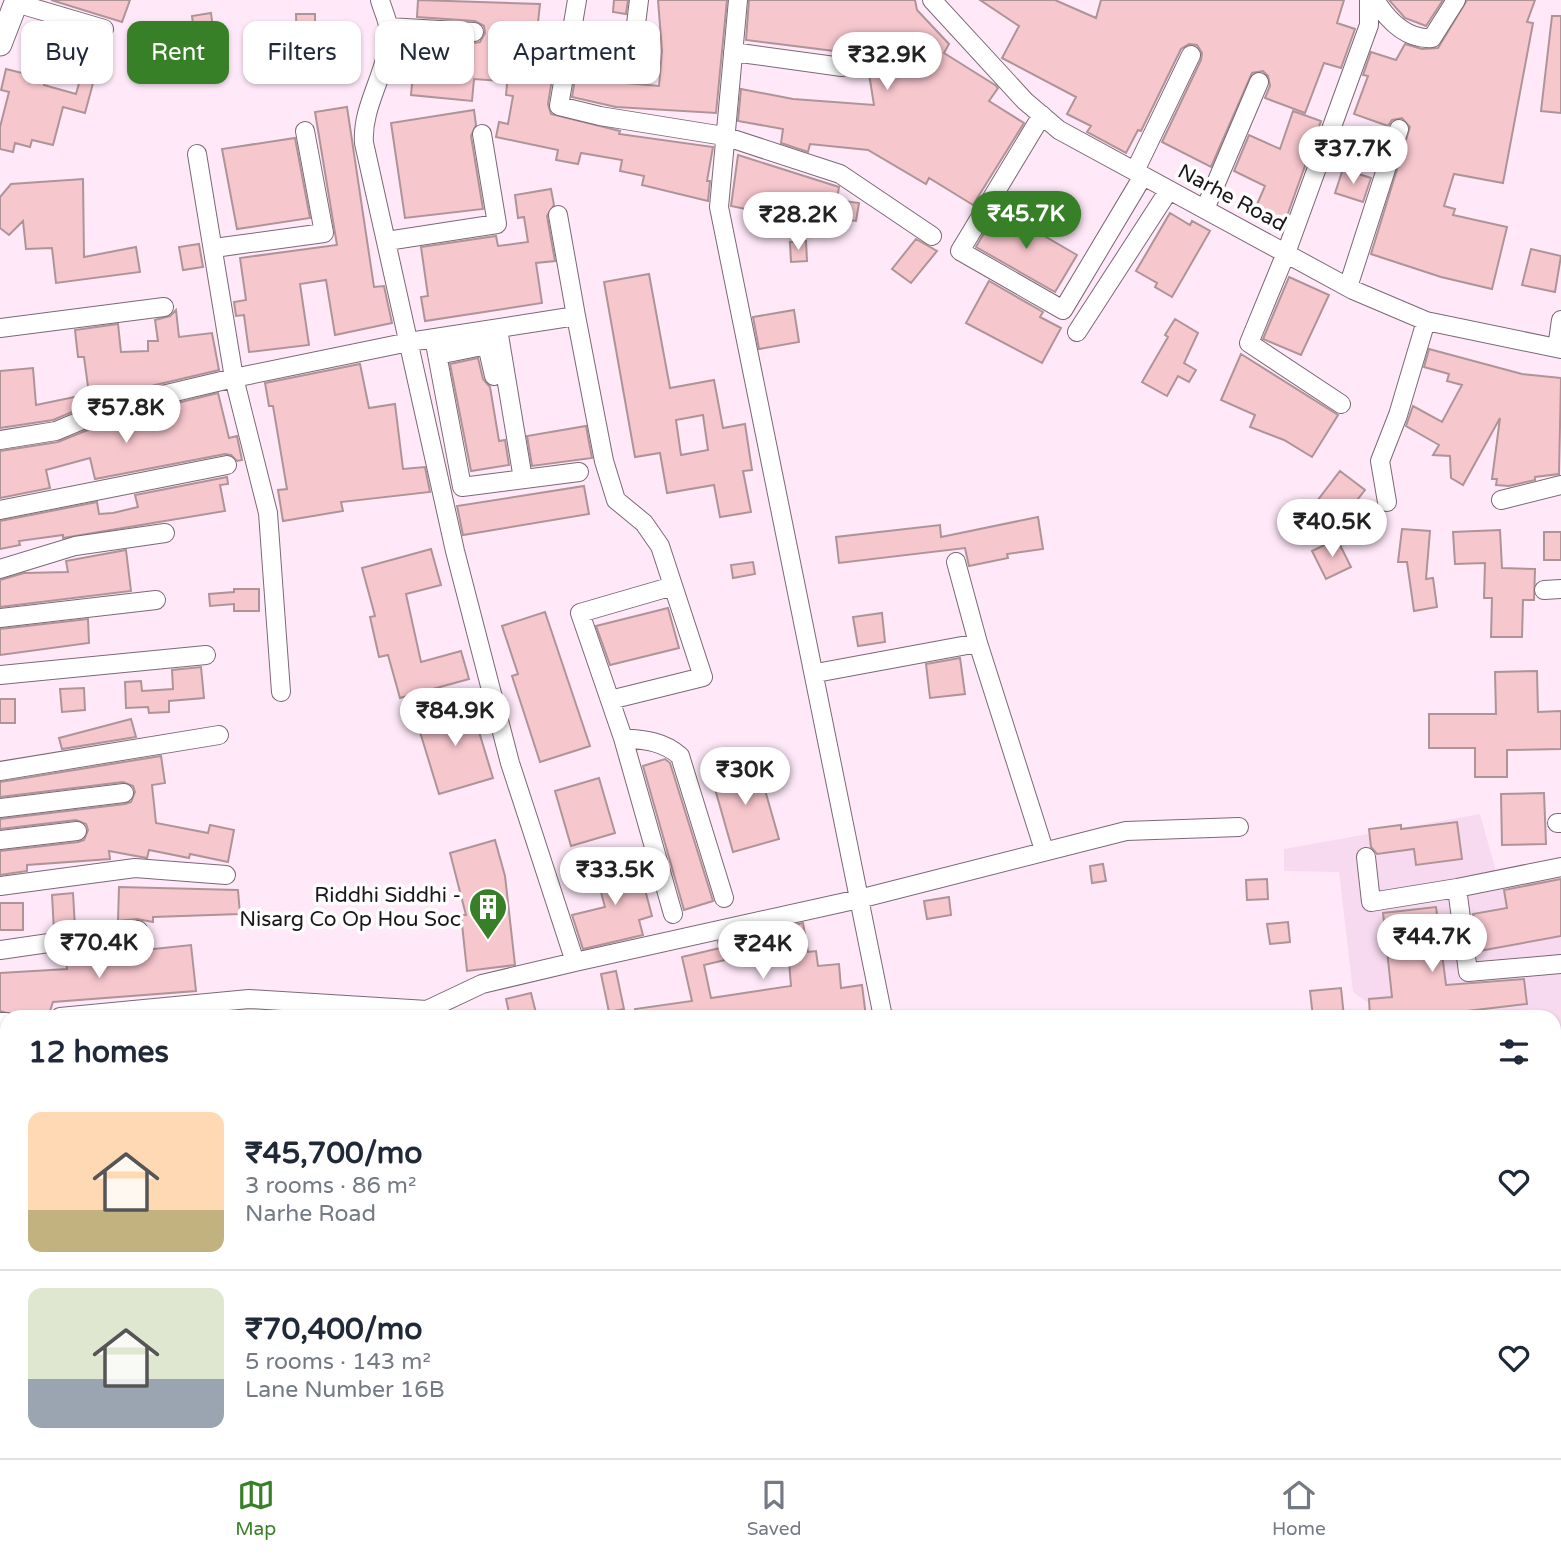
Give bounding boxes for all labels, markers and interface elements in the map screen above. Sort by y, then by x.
chip: Buy [21,21,113,84]
chip: Rent [127,21,229,84]
chip: Filters [243,21,361,84]
chip: New [375,21,474,84]
chip: Apartment [488,21,660,84]
pin: ₹32.9K [830,32,944,92]
text: ₹32.9K [848,41,926,69]
pin: ₹37.7K [1296,127,1410,186]
text: ₹37.7K [1315,135,1391,163]
street label: Narhe Road [1173,159,1291,237]
pin: ₹45.7K [969,191,1083,251]
pin: ₹28.2K [741,192,855,252]
text: ₹45.7K [987,200,1065,228]
text: ₹28.2K [759,201,837,229]
pin: ₹57.8K [69,386,183,445]
text: ₹57.8K [88,394,164,422]
pin: ₹40.5K [1275,500,1389,559]
text: ₹40.5K [1293,508,1371,536]
pin: ₹84.9K [398,688,512,748]
text: ₹84.9K [416,697,494,725]
pin: ₹30K [704,748,786,807]
text: ₹30K [716,756,774,784]
pin: ₹33.5K [558,848,672,907]
text: ₹33.5K [576,856,654,884]
place label: Riddhi Siddhi - Nisarg Co Op Hou Soc [239,883,461,932]
building icon: Riddhi Siddhi - Nisarg Co Op Hou Soc [467,886,509,941]
pin: ₹44.7K [1375,914,1489,974]
pin: ₹70.4K [42,920,156,980]
pin: ₹24K [722,922,804,981]
text: ₹44.7K [1393,923,1471,951]
text: ₹70.4K [60,929,138,957]
text: ₹24K [734,930,792,958]
icon: filters [1495,1033,1533,1071]
text: 12 homes [28,1034,169,1071]
text: ₹45,700/mo [245,1135,423,1172]
icon: home [84,1140,168,1224]
icon: heart [1495,1163,1533,1201]
text: 3 rooms · 86 m² [245,1172,416,1200]
text: Narhe Road [245,1200,376,1228]
text: ₹70,400/mo [245,1311,423,1348]
icon: home [84,1316,168,1400]
icon: heart [1495,1339,1533,1377]
text: 5 rooms · 143 m² [245,1348,431,1376]
text: Lane Number 16B [245,1376,445,1404]
tab: Map [235,1476,276,1540]
tab: Saved [747,1476,802,1540]
tab: Home [1272,1476,1326,1540]

